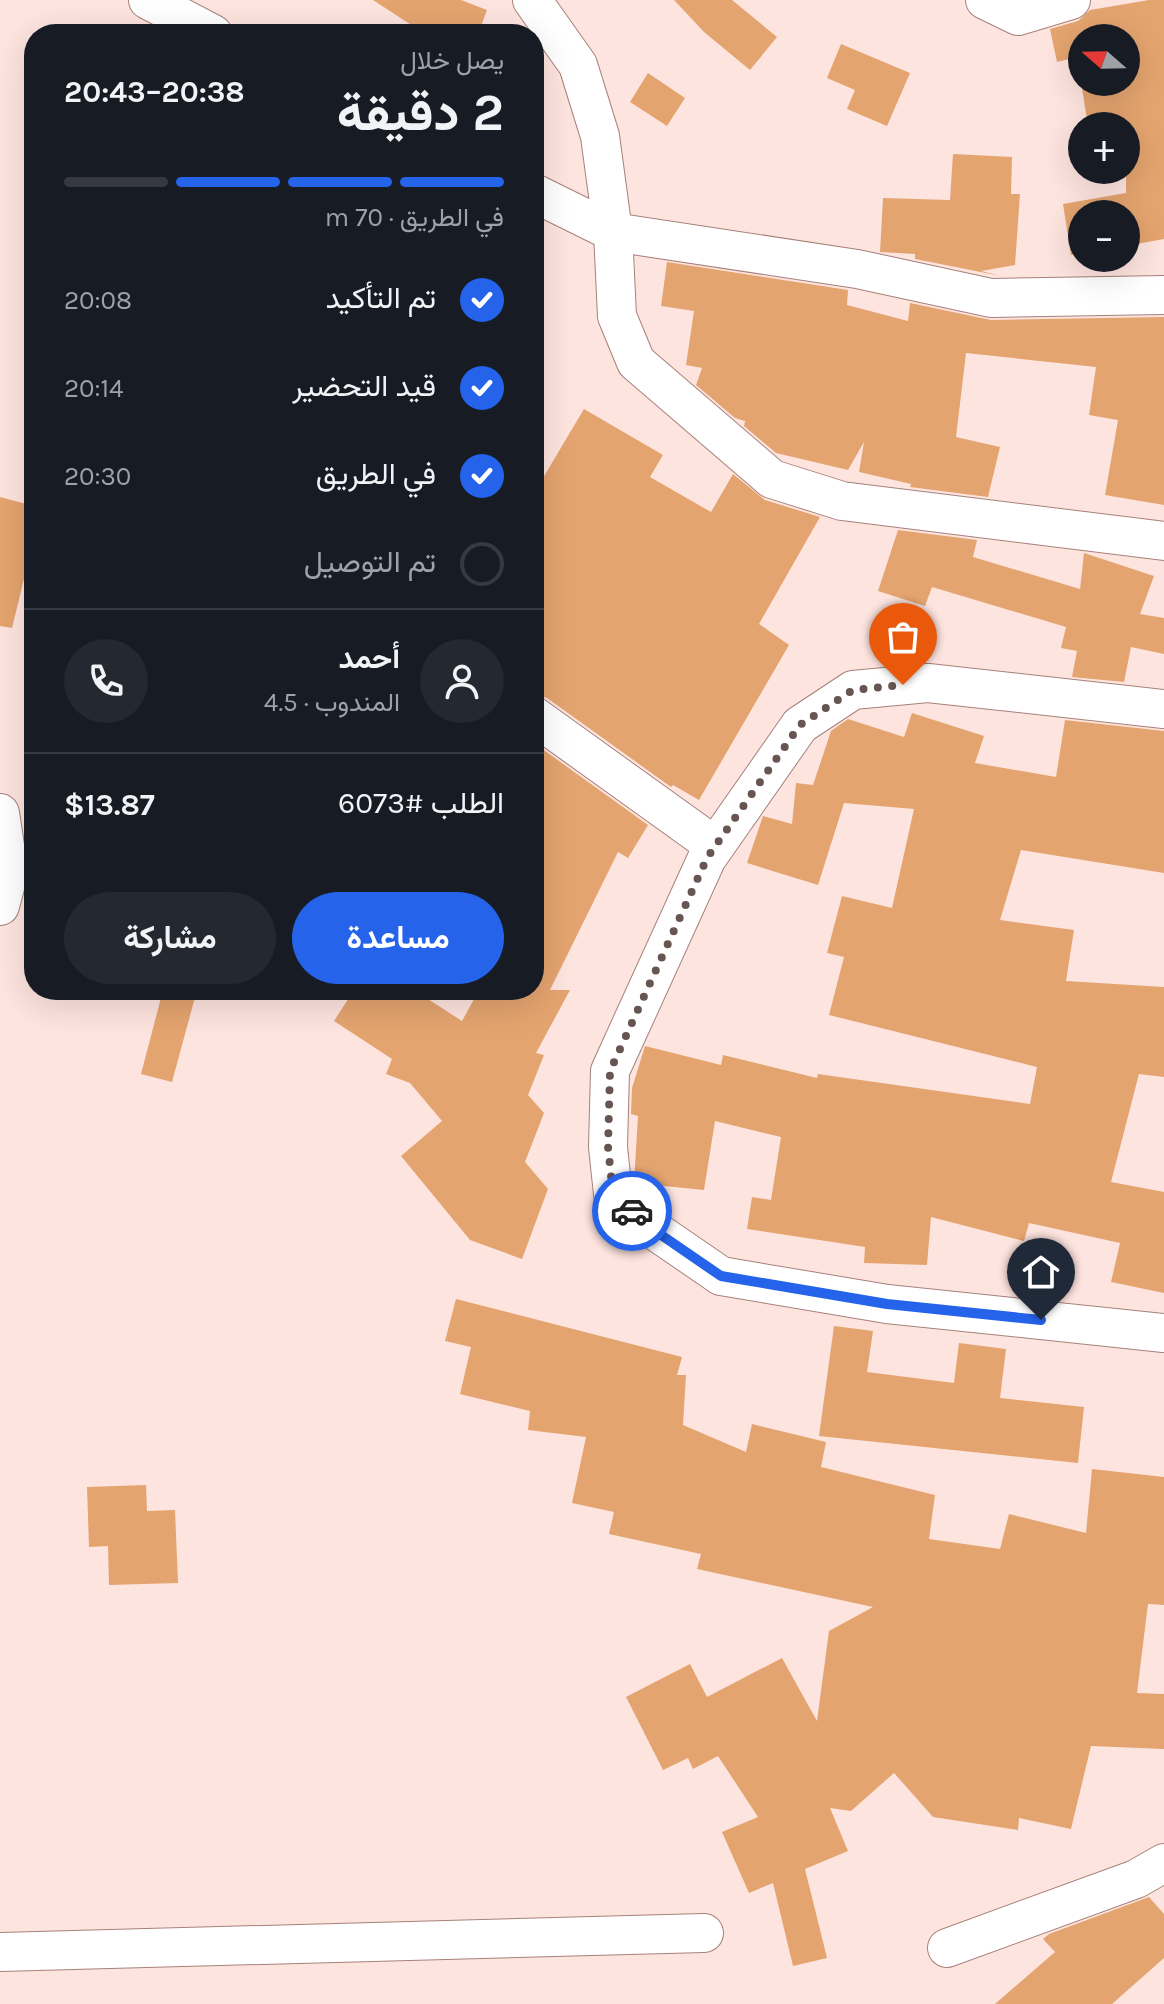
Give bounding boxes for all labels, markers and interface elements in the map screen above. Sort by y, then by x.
north arrow [1068,24,1140,96]
map controls [1068,24,1140,272]
text: يصل خلال [400,45,504,76]
text: 20:38–20:43 [64,74,245,110]
text: 2 دقيقة [337,82,504,143]
button: + [1068,112,1140,184]
button: − [1068,200,1140,272]
text: في الطريق · 70 m [325,202,504,233]
icon: check [460,278,504,322]
text: تم التأكيد [326,280,436,316]
text: 20:08 [64,285,132,316]
icon: check [460,366,504,410]
text: قيد التحضير [292,368,436,404]
text: 20:14 [64,373,124,404]
icon: check [460,454,504,498]
text: في الطريق [316,456,436,492]
text: 20:30 [64,461,131,492]
text: تم التوصيل [304,544,436,580]
pin [869,603,937,685]
icon: bag [881,615,925,659]
button: phone [64,639,148,723]
button: person [420,639,504,723]
text: أحمد [338,640,400,676]
text: المندوب · 4.5 [264,687,400,718]
text: الطلب #6073 [338,785,504,821]
text: $13.87 [64,787,155,823]
button: مشاركة [64,892,276,984]
button: مساعدة [292,892,504,984]
courier [592,1171,672,1251]
icon: car [610,1189,654,1233]
pin [1007,1238,1075,1320]
icon: home [1019,1250,1063,1294]

